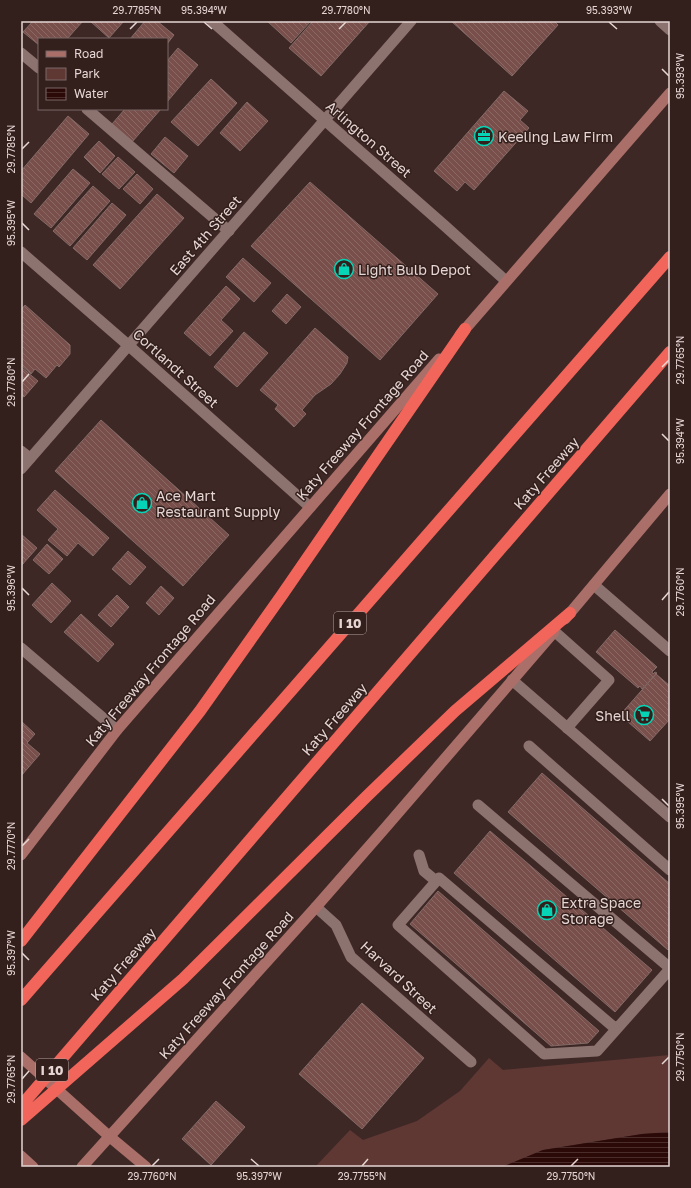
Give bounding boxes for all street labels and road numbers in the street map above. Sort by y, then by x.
street label: Arlington Street [323,97,415,181]
street label: East 4th Street [166,191,244,279]
street label: Cortlandt Street [130,325,222,411]
street label: Katy Freeway Frontage Road [292,347,432,503]
street label: Katy Freeway [510,433,582,513]
street label: Katy Freeway Frontage Road [82,591,218,749]
road number: I 10 [334,612,366,634]
street label: Katy Freeway [298,679,370,759]
street label: Katy Freeway Frontage Road [155,908,297,1062]
street label: Katy Freeway [87,924,159,1004]
street label: Harvard Street [357,937,441,1017]
road number: I 10 [36,1059,68,1081]

